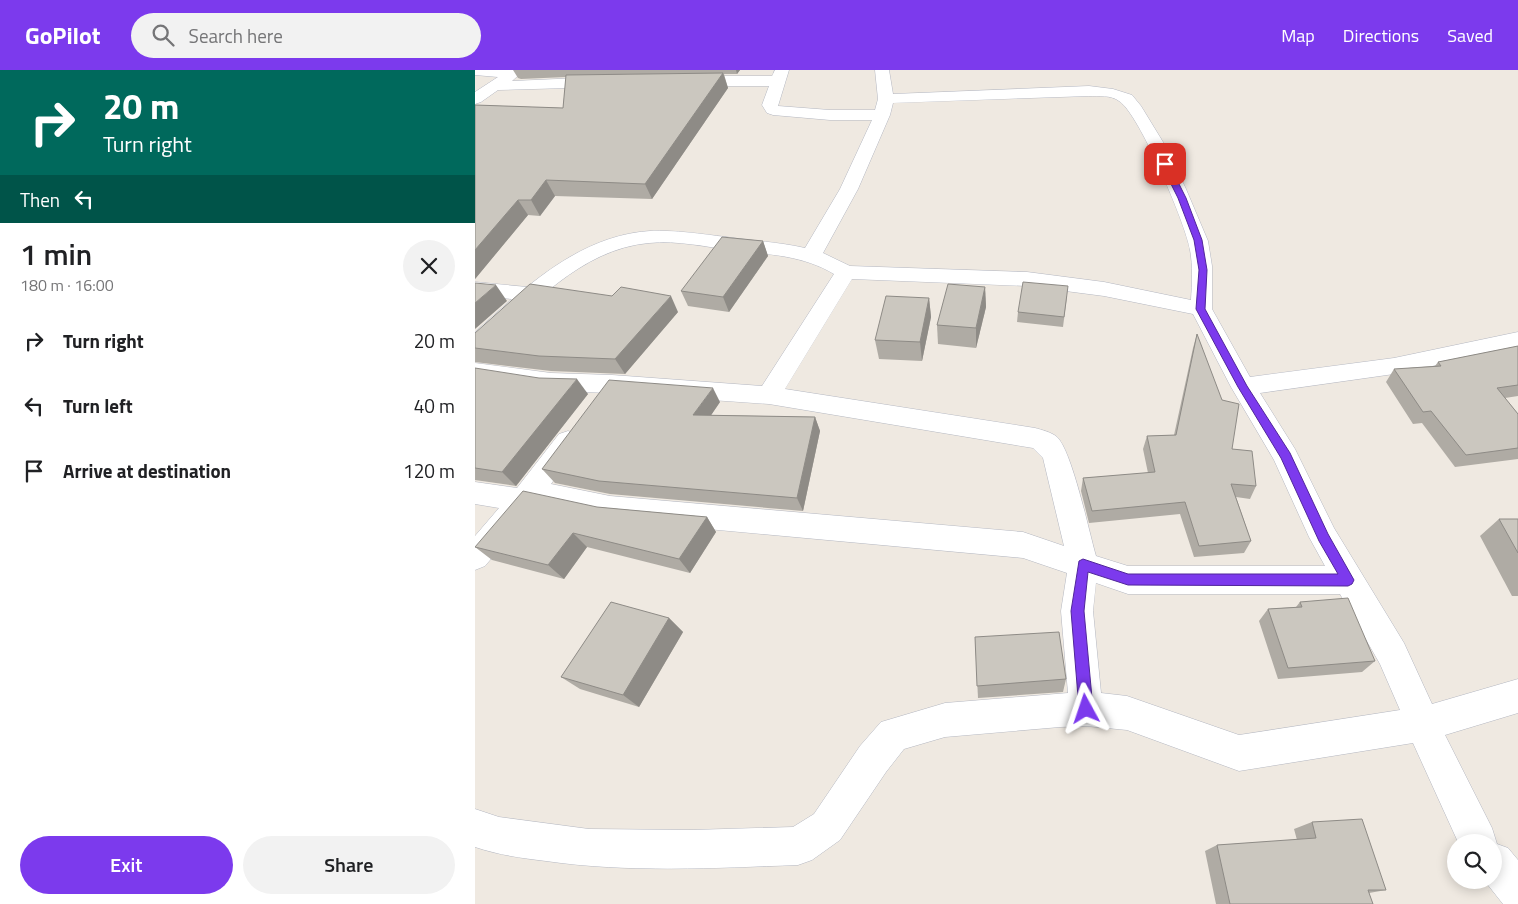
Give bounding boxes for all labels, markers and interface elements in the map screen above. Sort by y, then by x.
search box [131,13,481,58]
text: GoPilot [25,17,101,53]
icon: search [149,21,177,49]
text: Search here [189,21,283,50]
text: Map [1281,22,1315,49]
text: Directions [1343,22,1419,49]
text: Saved [1447,22,1493,49]
text: 20 m [103,79,179,133]
icon: right [20,90,85,155]
text: Turn right [103,127,192,161]
pin [1144,143,1186,185]
icon: arrive [1151,150,1179,178]
text: Then [20,185,60,214]
icon: left [70,185,98,213]
text: 1 min [20,231,92,277]
button: close [403,240,455,292]
text: 180 m · 16:00 [20,273,114,297]
text: Turn right [63,326,144,355]
text: 20 m [414,326,455,355]
icon: right [20,327,48,355]
text: Turn left [63,391,133,420]
text: 40 m [414,391,455,420]
icon: left [20,392,48,420]
text: Arrive at destination [63,456,231,485]
text: 120 m [403,456,455,485]
icon: arrive [20,457,48,485]
position arrow [1059,682,1111,734]
map controls [1447,834,1502,889]
button: search [1447,834,1502,889]
button: Exit [20,836,233,894]
button: Share [243,836,455,894]

